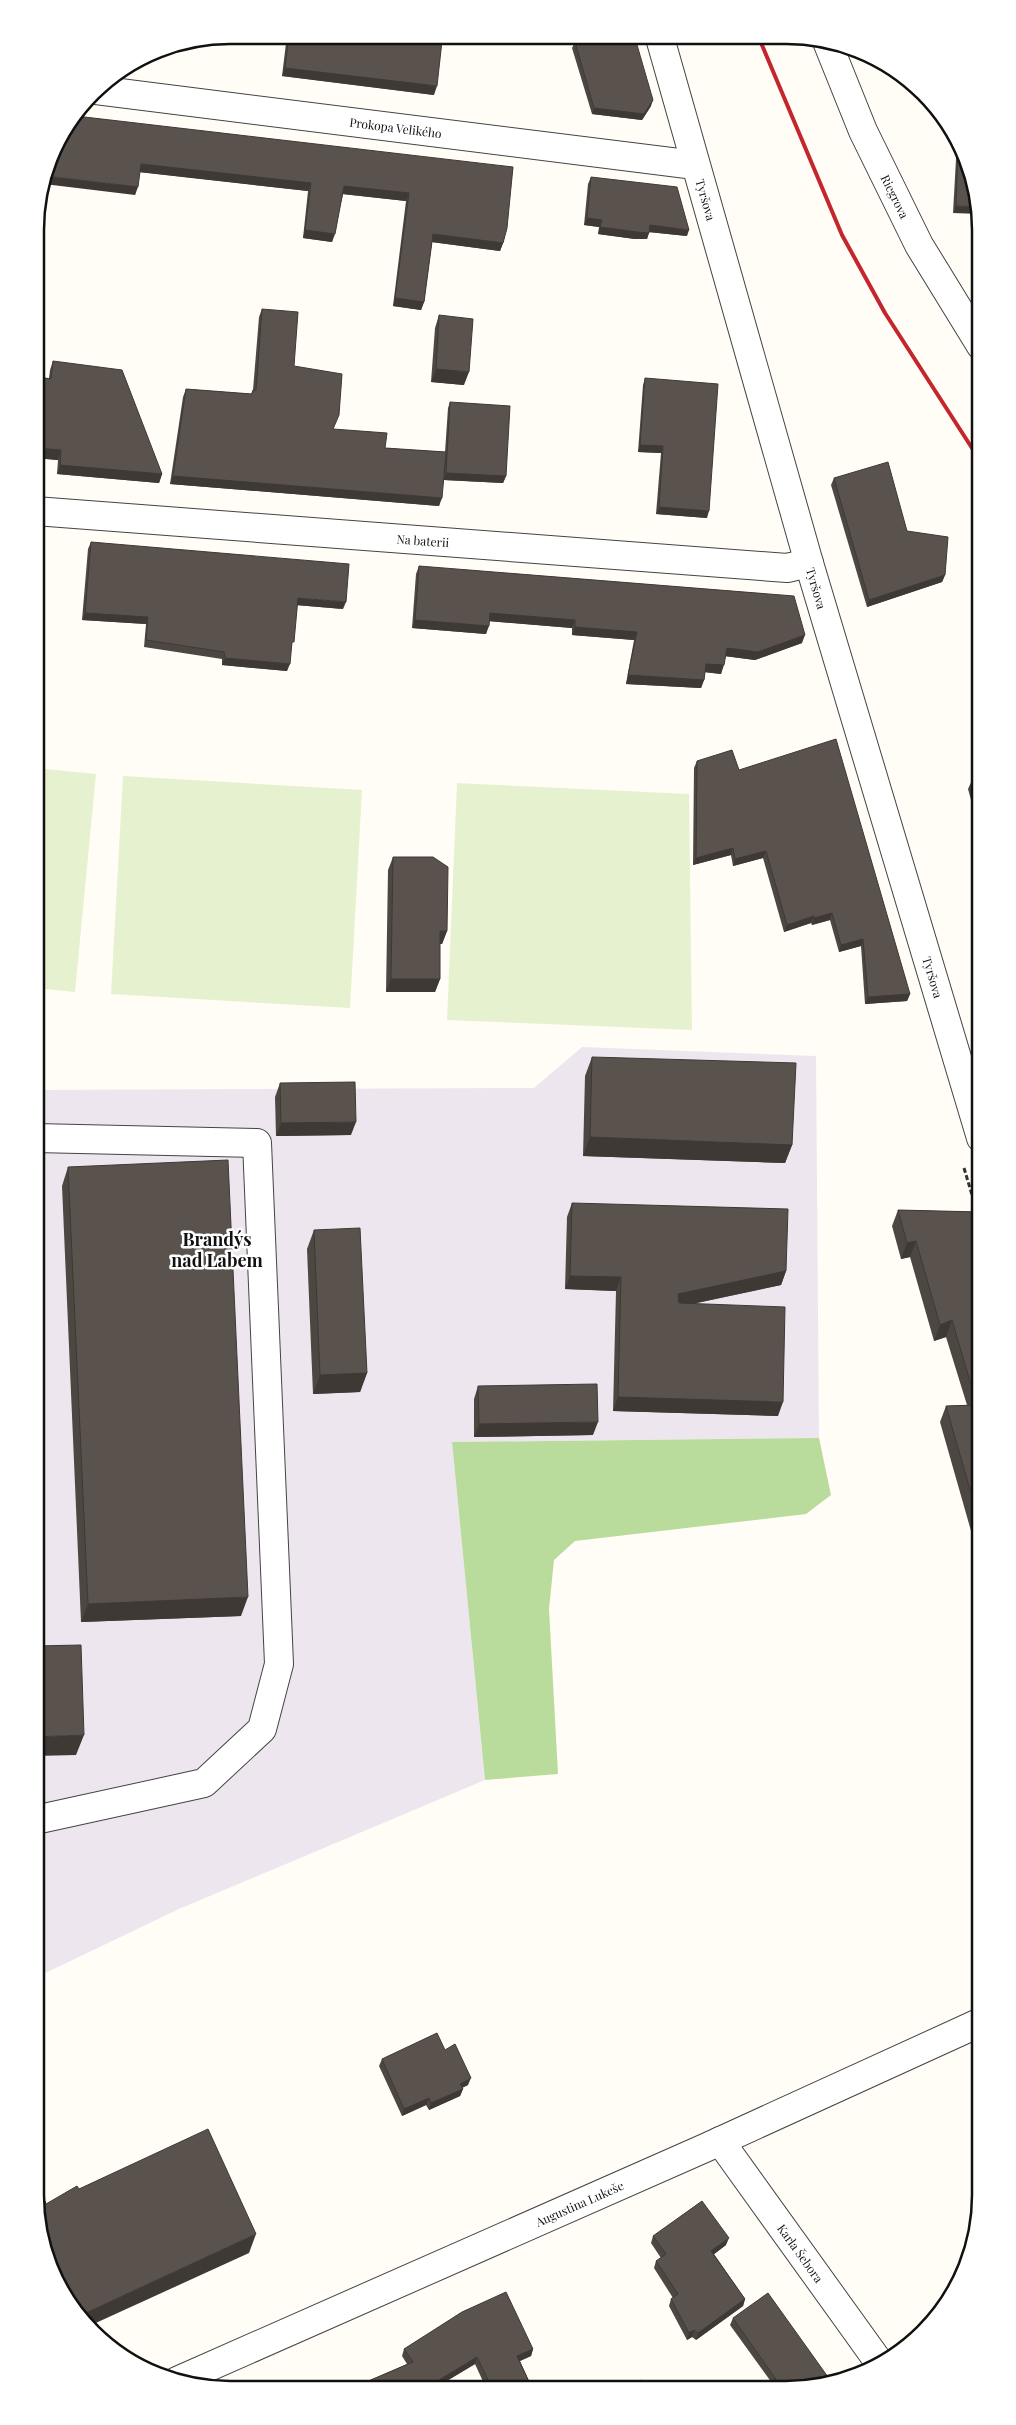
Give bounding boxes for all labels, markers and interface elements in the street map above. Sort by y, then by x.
street label: Prokopa Velikého [349,114,443,141]
street label: Riegrova [878,172,913,221]
street label: Tyršova [692,177,719,222]
street label: Na baterii [396,530,450,550]
street label: Tyršova [803,566,830,611]
street label: Tyršova [919,954,947,1000]
district label: Brandýs nad Labem [171,1227,263,1272]
street label: Augustina Lukeše [532,2177,626,2230]
street label: Karla Šebora [774,2221,827,2286]

